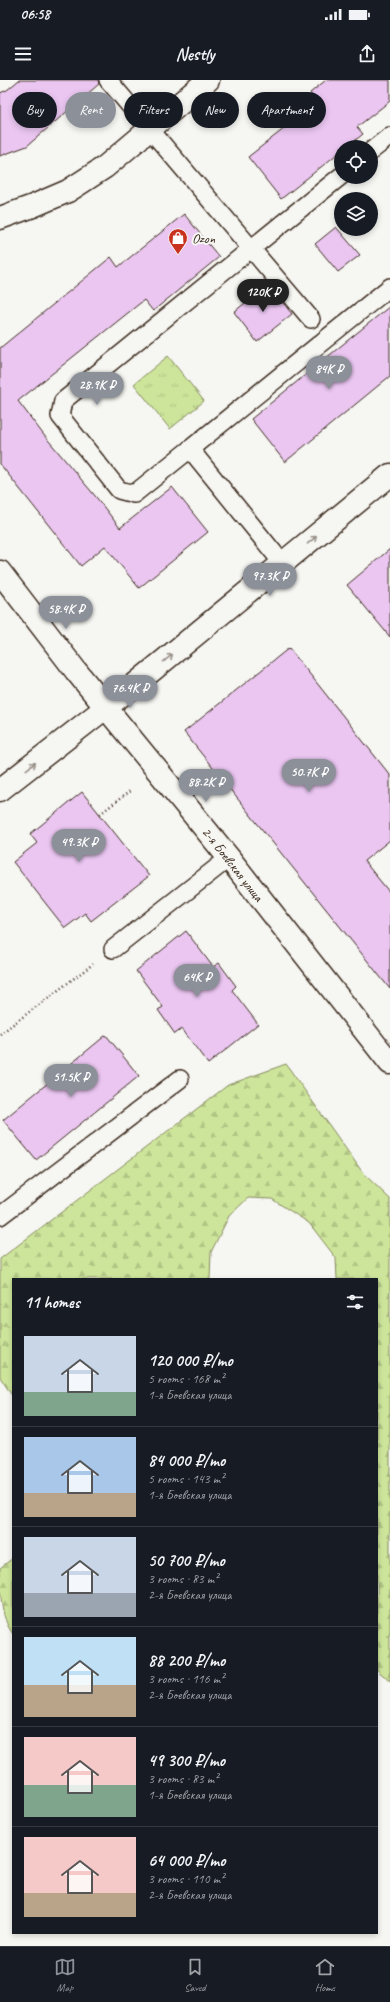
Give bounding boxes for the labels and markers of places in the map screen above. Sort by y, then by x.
shop icon: Ozon [167,227,189,255]
place label: Ozon [192,230,216,247]
pin: 120K ₽ [230,279,296,313]
pin: 84K ₽ [301,356,357,390]
pin: 28.9K ₽ [60,372,134,406]
pin: 97.3K ₽ [233,563,307,597]
pin: 58.4K ₽ [29,596,103,630]
pin: 76.4K ₽ [93,675,167,709]
pin: 50.7K ₽ [272,759,346,793]
pin: 88.2K ₽ [169,769,243,803]
pin: 49.3K ₽ [42,829,116,863]
pin: 64K ₽ [169,964,225,998]
pin: 51.5K ₽ [34,1064,108,1098]

